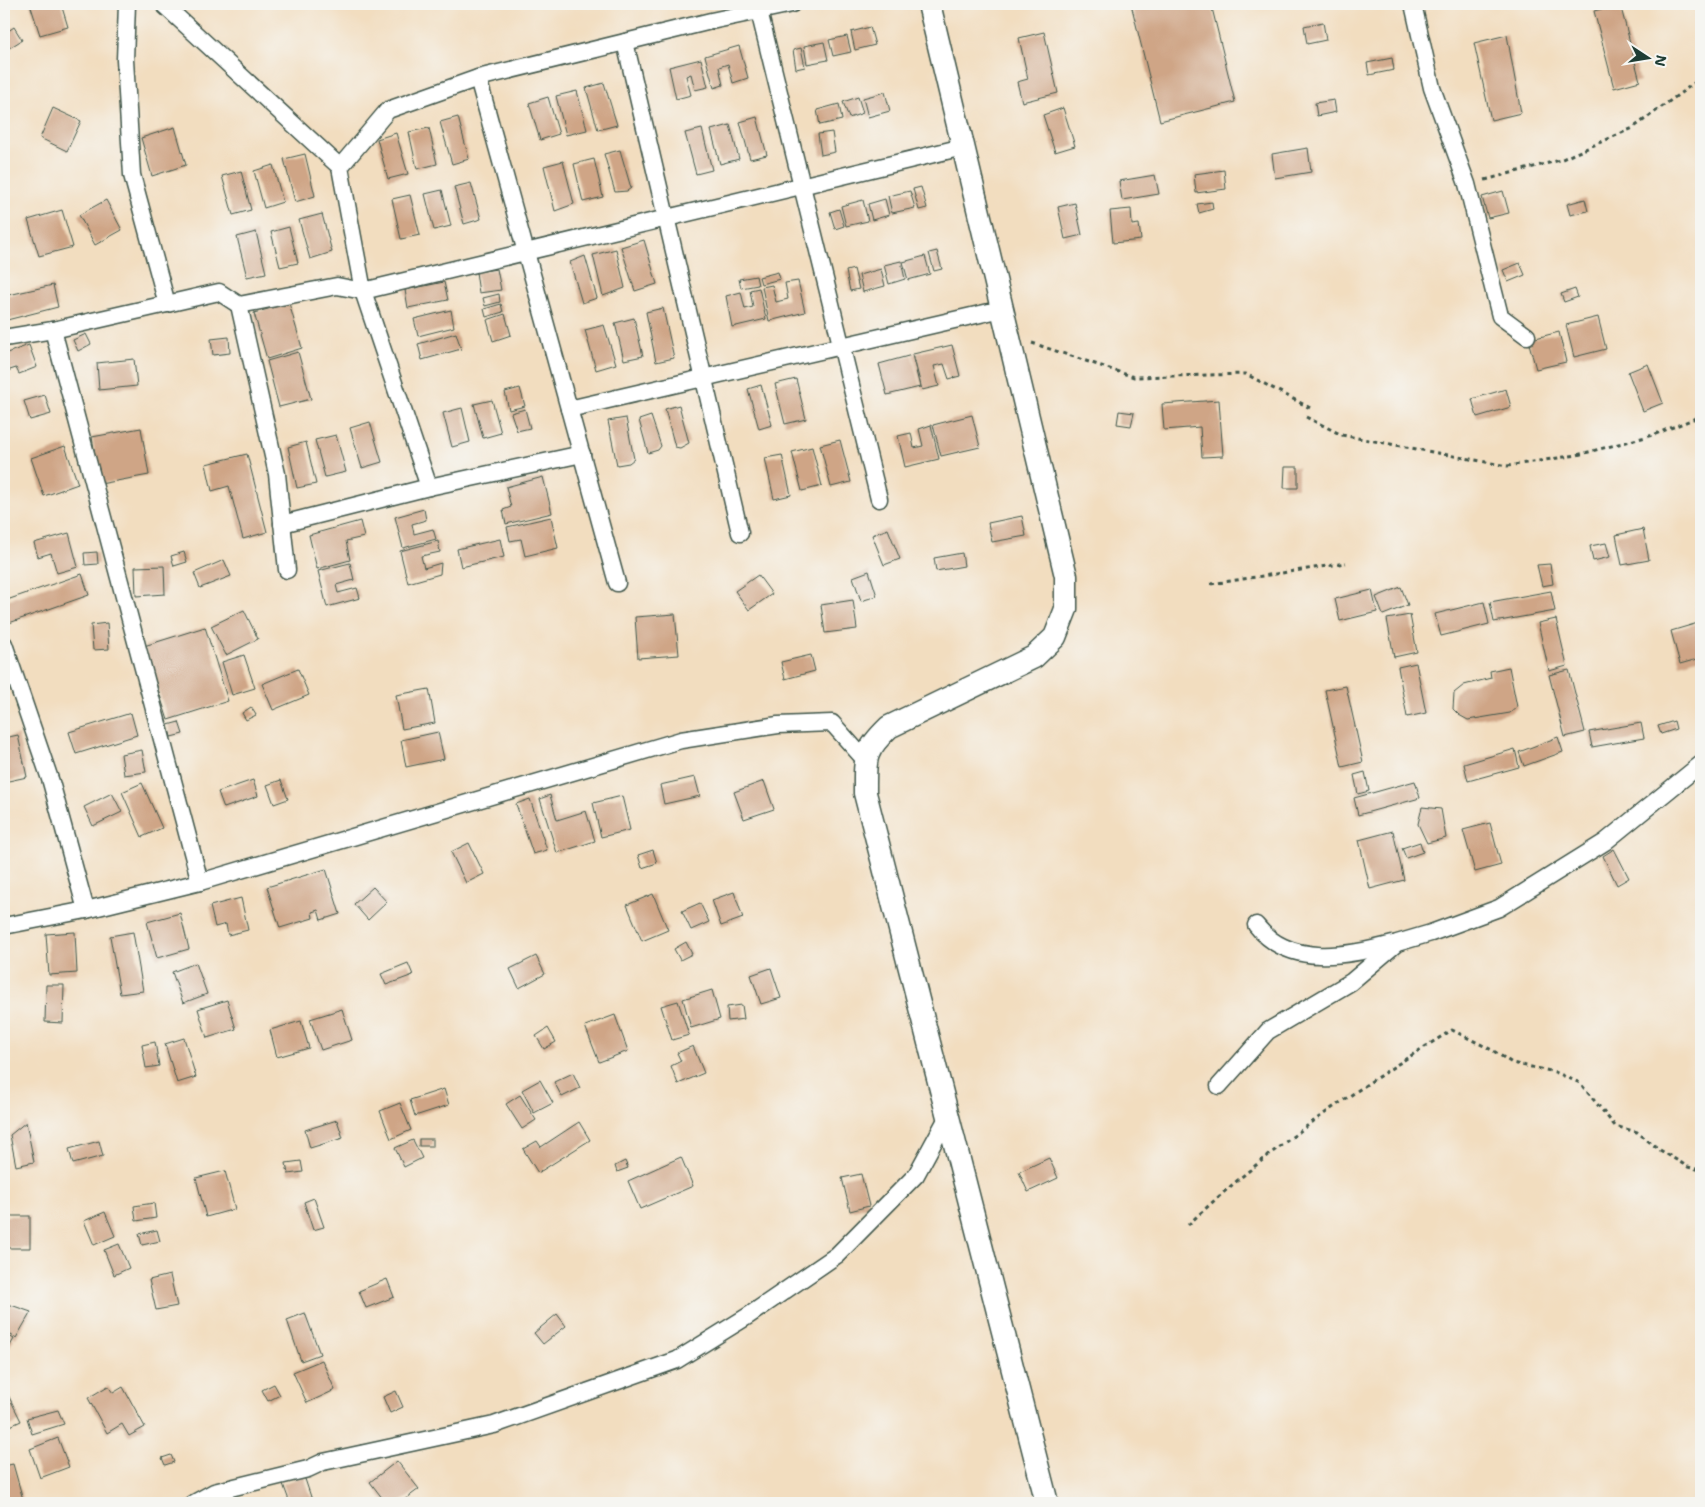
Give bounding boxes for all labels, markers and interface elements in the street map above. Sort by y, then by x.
north arrow [1622,32,1672,82]
text: N [1651,53,1671,68]

